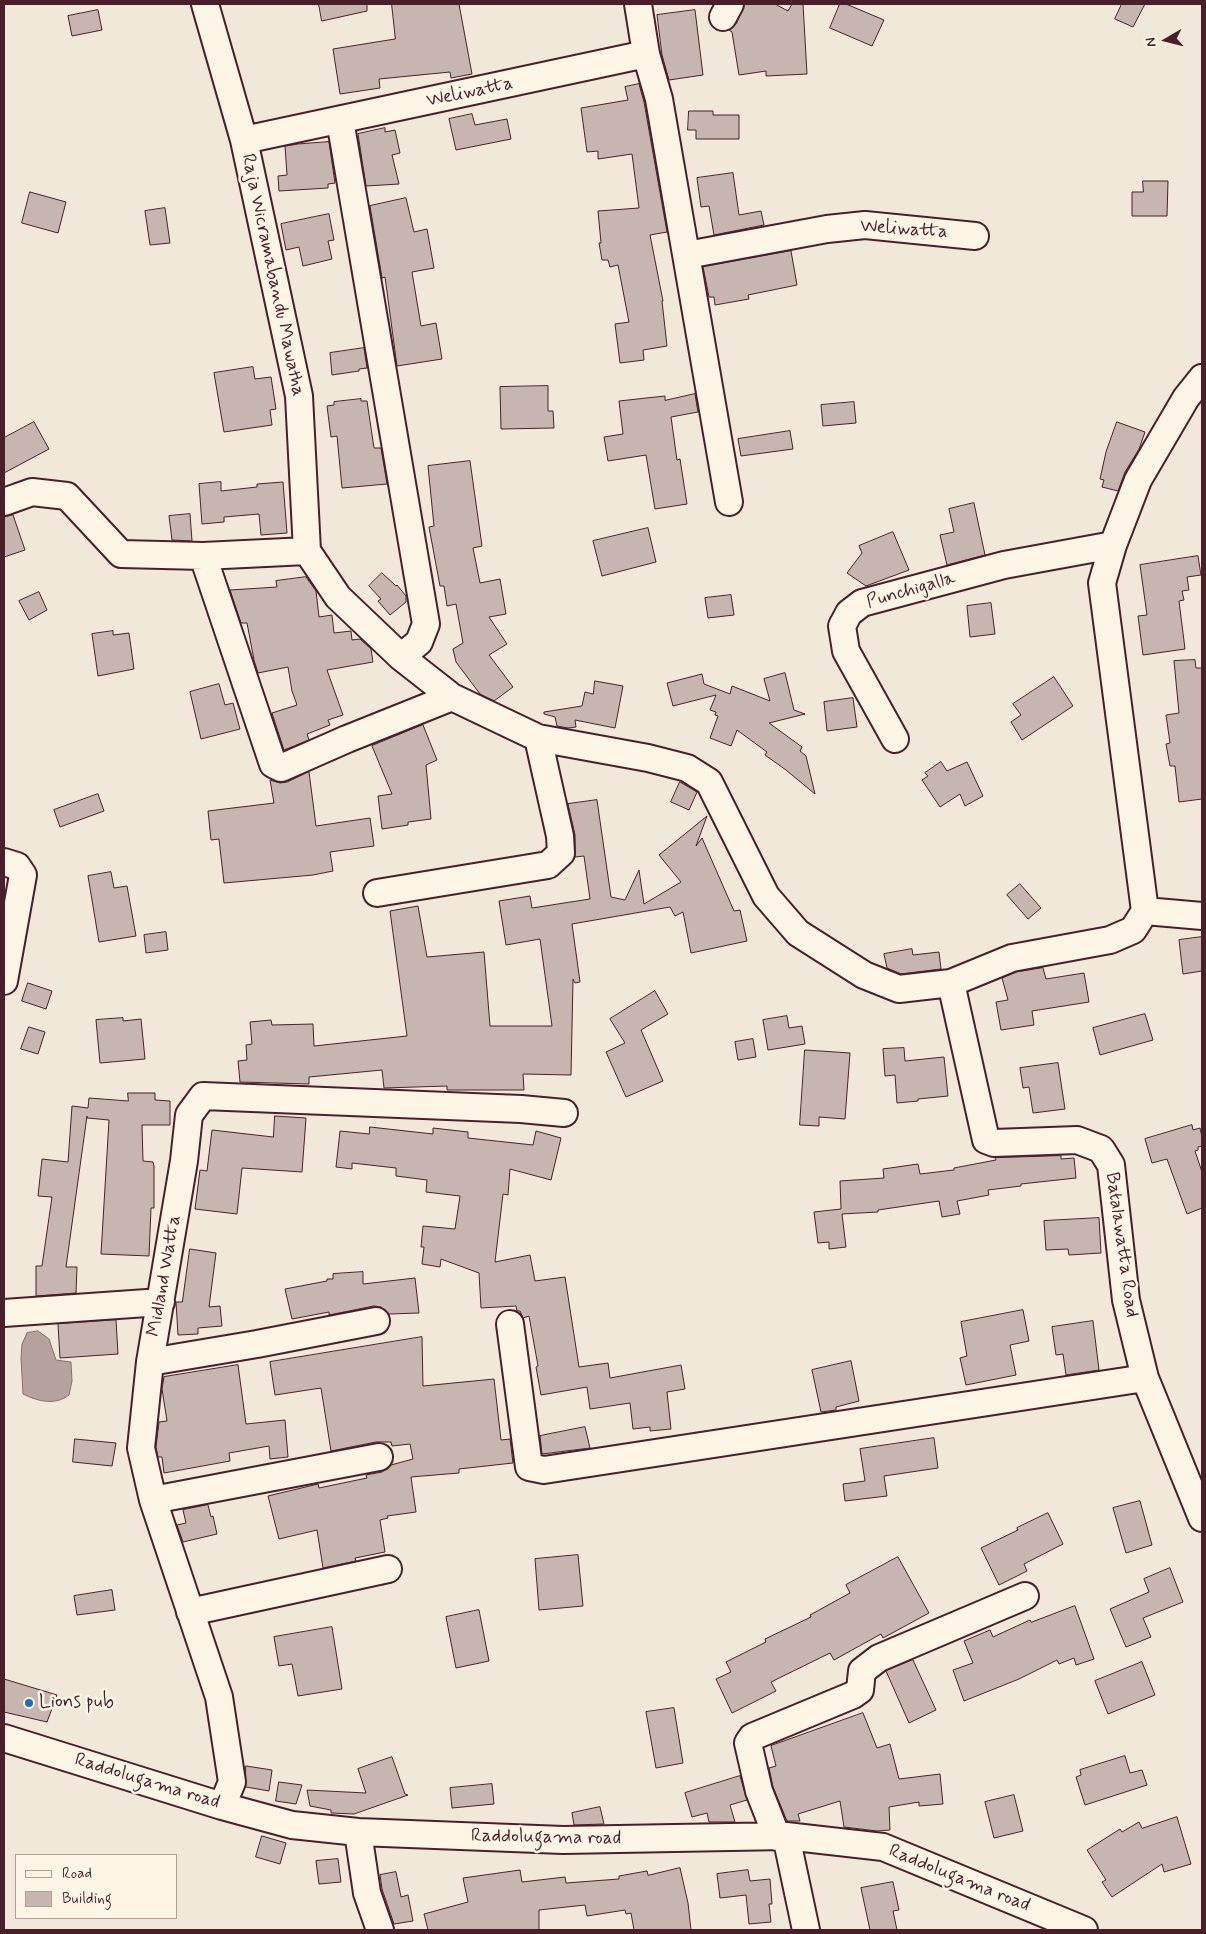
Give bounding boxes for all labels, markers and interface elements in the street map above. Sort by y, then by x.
north arrow [1141,15,1191,65]
text: N [1142,36,1161,48]
street label: Weliwatta [425,73,515,113]
street label: Raja Wicramabandu Mawatha [235,152,309,398]
street label: Weliwatta [859,216,949,244]
street label: Punchigalla [864,567,958,615]
street label: Batalawatta Road [1100,1171,1142,1319]
street label: Midland Watta [143,1214,187,1338]
place label: Lions pub [39,1692,114,1714]
marker: Lions pub [23,1697,35,1709]
street label: Raddolugama road [72,1749,222,1815]
street label: Raddolugama road [471,1825,621,1851]
street label: Raddolugama road [885,1840,1033,1918]
legend [15,1854,178,1919]
text: Road [62,1864,92,1884]
text: Building [62,1889,112,1909]

